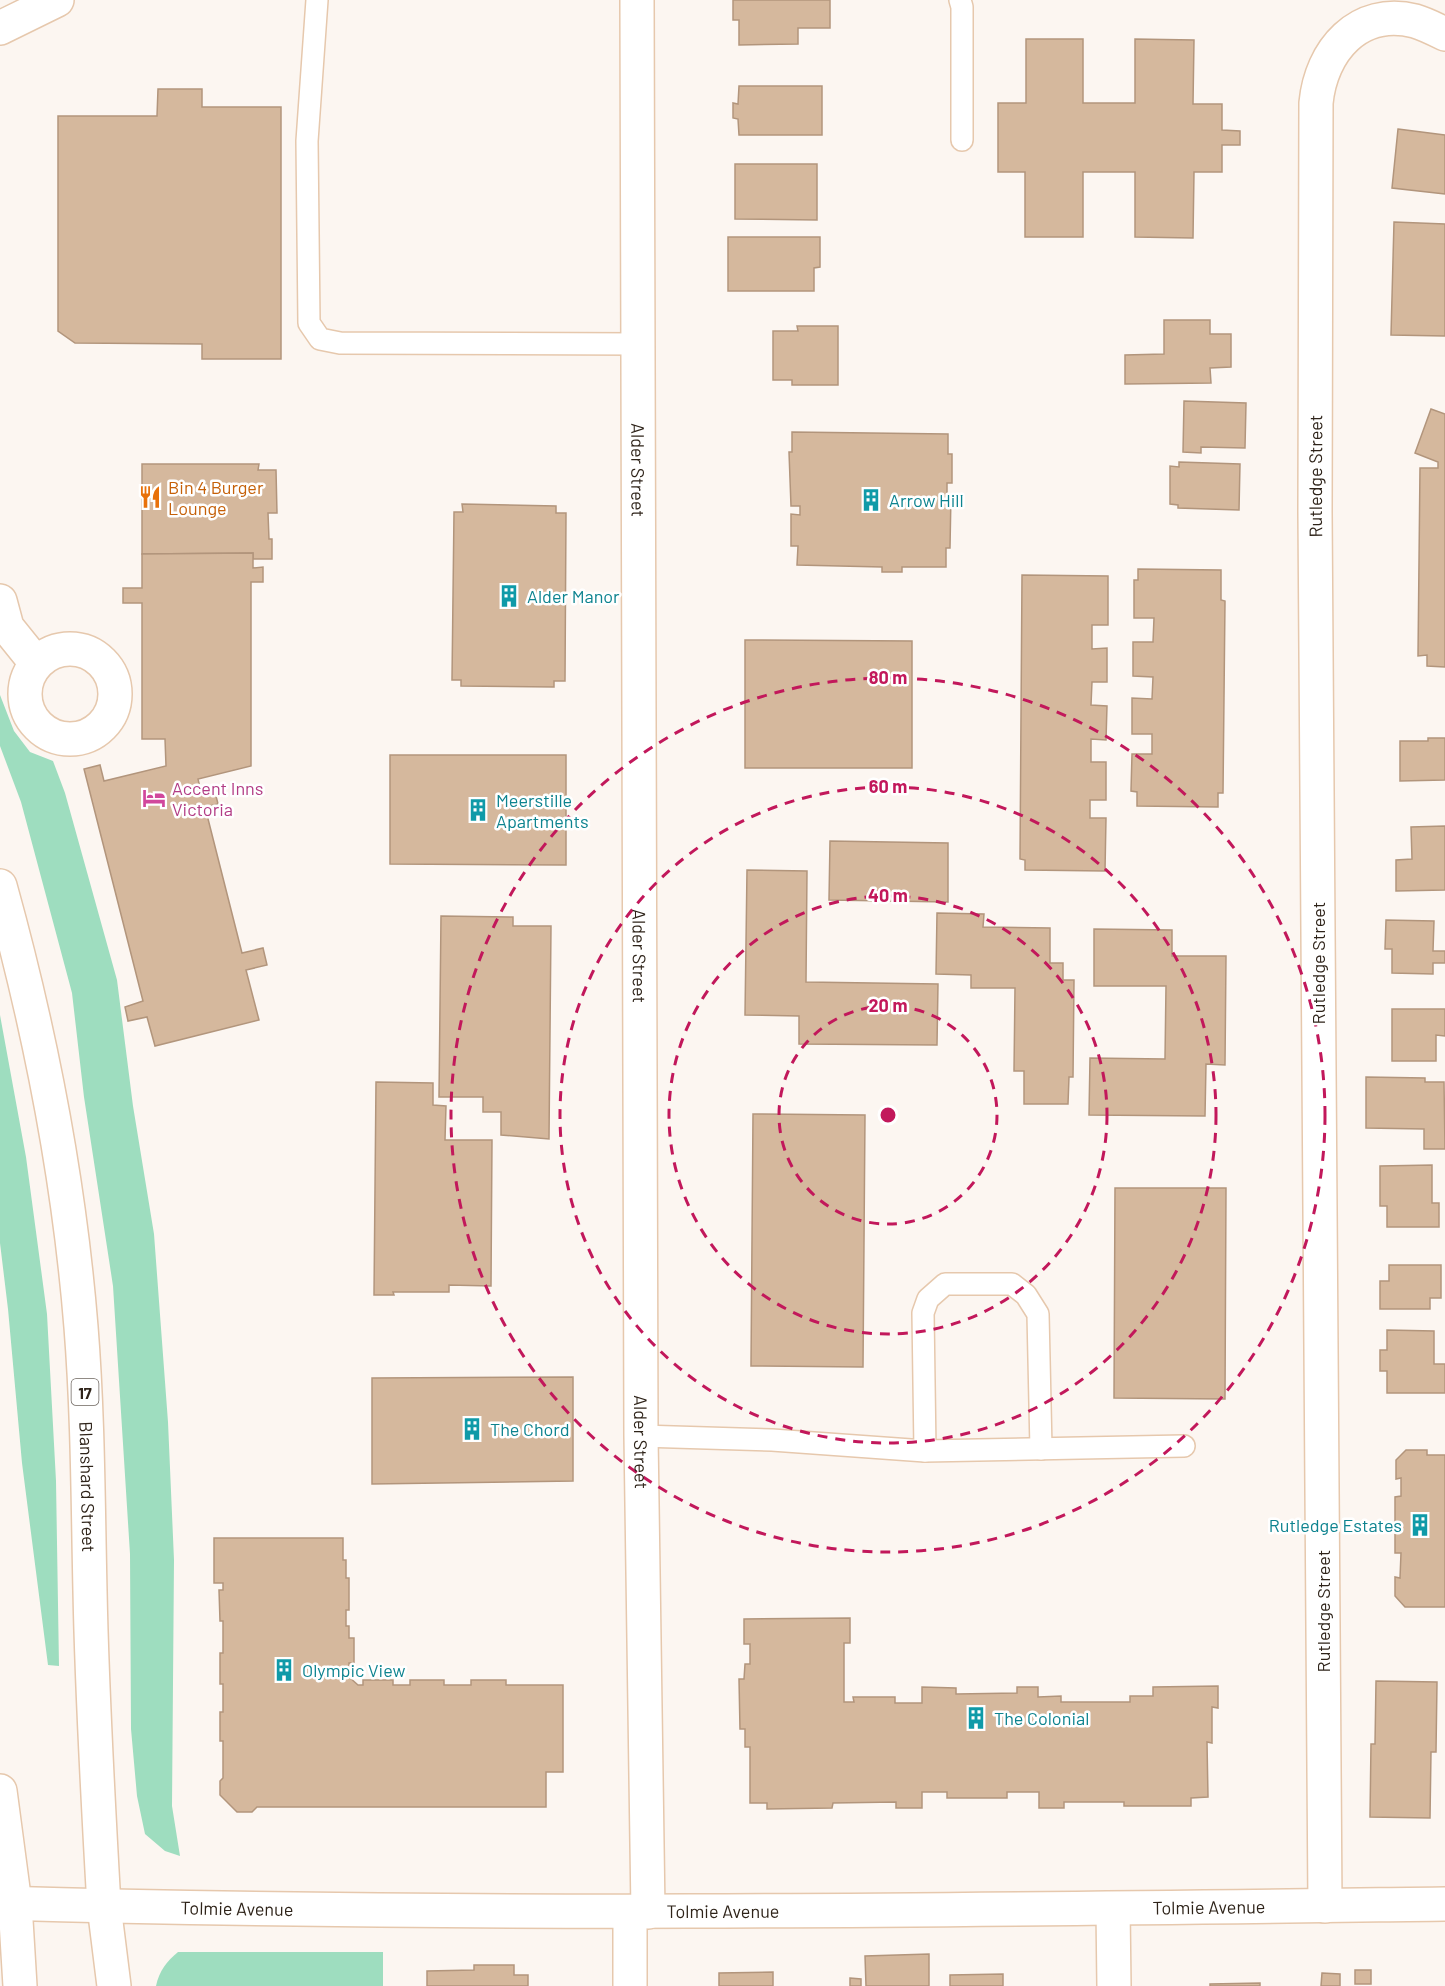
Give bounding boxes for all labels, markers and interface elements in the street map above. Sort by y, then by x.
street label: Rutledge Street [1304,415,1326,538]
street label: Alder Street [627,423,649,517]
place label: Bin 4 Burger Lounge [168,476,264,519]
restaurant icon: Bin 4 Burger Lounge [137,484,163,510]
building icon: Arrow Hill [858,487,884,513]
place label: Arrow Hill [889,489,964,511]
building icon: Alder Manor [496,583,522,609]
place label: Alder Manor [527,585,620,607]
text: 80 m [869,666,907,688]
text: 60 m [869,775,907,797]
place label: Accent Inns Victoria [172,777,263,820]
hotel icon: Accent Inns Victoria [141,785,167,811]
place label: Meerstille Apartments [496,789,589,832]
building icon: Meerstille Apartments [465,797,491,823]
text: 40 m [868,884,908,906]
street label: Rutledge Street [1307,902,1329,1024]
street label: Alder Street [629,909,651,1003]
text: 20 m [869,994,907,1016]
centre of rings [878,1105,898,1125]
road number: 17 [72,1379,98,1405]
street label: Alder Street [630,1395,653,1489]
building icon: The Chord [459,1416,485,1442]
place label: The Chord [490,1418,570,1440]
street label: Blanshard Street [75,1421,100,1552]
building icon: Rutledge Estates [1407,1512,1433,1538]
place label: Rutledge Estates [1269,1514,1402,1536]
street label: Rutledge Street [1312,1550,1334,1672]
building icon: Olympic View [271,1657,297,1683]
place label: Olympic View [302,1659,406,1681]
building icon: The Colonial [963,1705,989,1731]
place label: The Colonial [994,1707,1089,1729]
street label: Tolmie Avenue [1152,1895,1265,1919]
street label: Tolmie Avenue [180,1896,294,1920]
street label: Tolmie Avenue [666,1900,779,1922]

